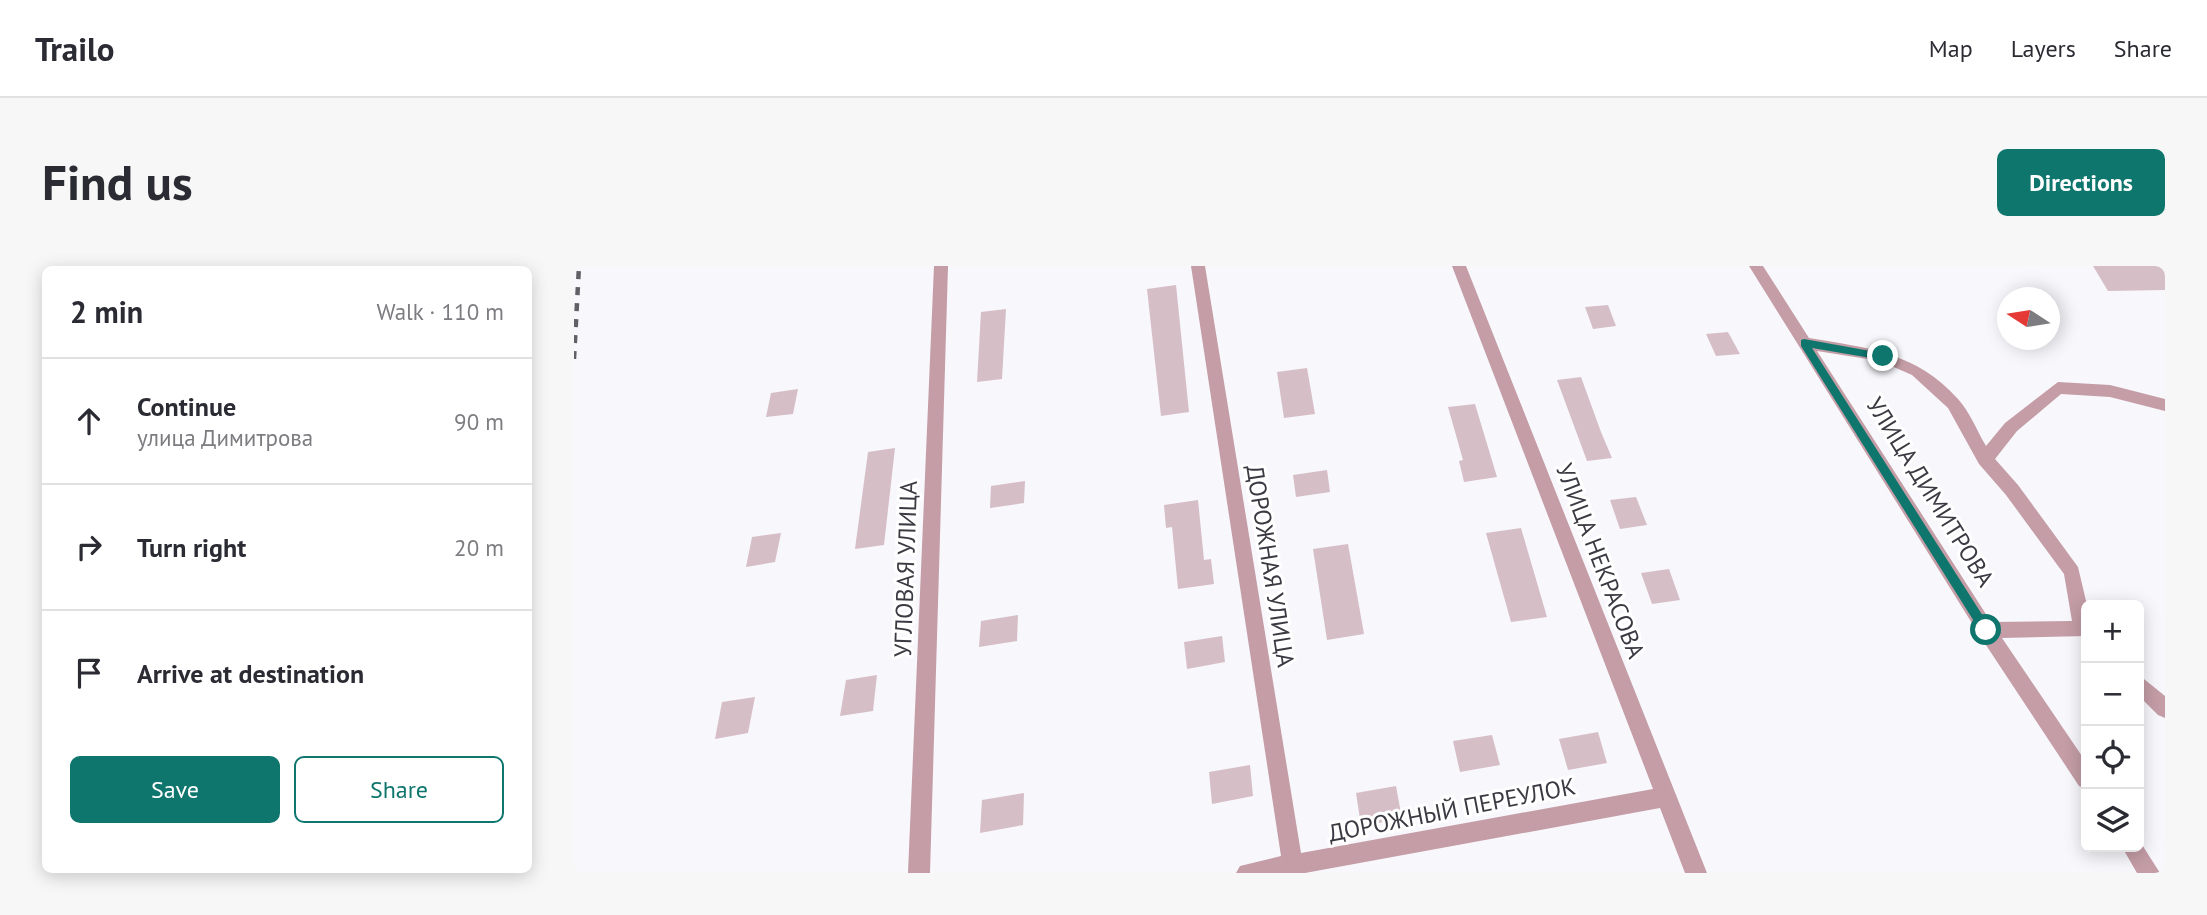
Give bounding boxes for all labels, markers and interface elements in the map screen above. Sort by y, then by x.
text: Trailo [35,27,115,70]
text: Map [1929,33,1973,64]
text: Layers [2011,33,2076,64]
text: Share [2114,33,2172,64]
button: Directions [1997,149,2165,216]
text: Find us [42,150,193,214]
north arrow [1997,287,2060,350]
text: 2 min [70,292,143,331]
text: Walk · 110 m [377,297,504,326]
route end [1867,340,1898,371]
text: Continue [137,390,236,423]
street label: УЛИЦА ДИМИТРОВА [1860,391,2001,592]
icon: ahead [70,402,108,440]
text: 90 m [454,407,504,436]
text: улица Димитрова [137,423,313,452]
street label: УЛИЦА НЕКРАСОВА [1549,459,1652,663]
street label: ДОРОЖНАЯ УЛИЦА [1239,463,1302,669]
street label: УГЛОВАЯ УЛИЦА [887,480,924,658]
icon: right [70,528,108,566]
text: Turn right [137,531,246,564]
text: 20 m [454,533,504,562]
map controls [2081,600,2144,852]
button: + [2081,600,2144,663]
route start [1970,614,2001,645]
icon: arrive [70,654,108,692]
text: Arrive at destination [137,657,364,690]
button: − [2081,663,2144,726]
button: locate [2081,726,2144,789]
button: Save [70,756,280,823]
button: Share [294,756,504,823]
street label: ДОРОЖНЫЙ ПЕРЕУЛОК [1326,770,1578,849]
button: layers [2081,789,2144,852]

